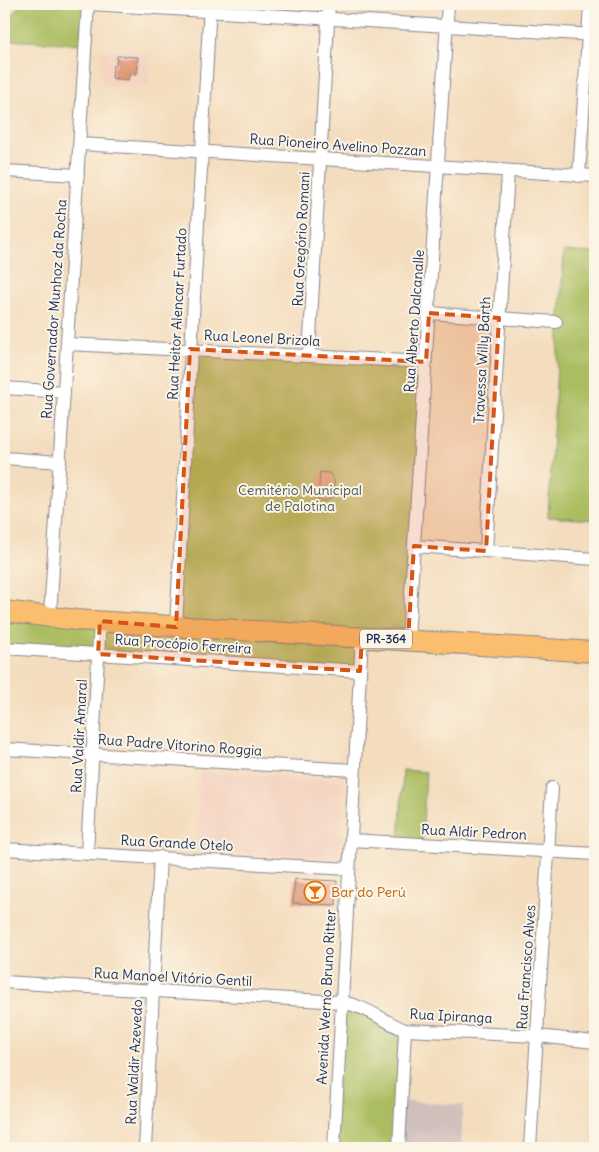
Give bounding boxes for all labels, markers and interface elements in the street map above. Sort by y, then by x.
street label: Rua Pioneiro Avelino Pozzan [249,130,427,160]
street label: Rua Gregório Romani [288,171,314,307]
street label: Rua Governador Munhoz da Rocha [37,198,71,420]
street label: Rua Heitor Alencar Furtado [164,227,191,401]
street label: Rua Alberto Dalcanalle [400,249,428,393]
street label: Travessa Willy Barth [470,296,494,424]
street label: Rua Leonel Brizola [203,326,321,350]
park label: Cemitério Municipal de Palotina [238,481,362,515]
street label: Rua Procópio Ferreira [114,630,252,658]
road number: PR-364 [360,630,412,648]
street label: Rua Valdir Amaral [67,679,91,793]
street label: Rua Padre Vitorino Roggia [97,730,263,760]
street label: Rua Aldir Pedron [421,820,527,844]
street label: Rua Grande Otelo [120,831,234,855]
bar icon: Bar do Perú [303,880,327,904]
place label: Bar do Perú [331,883,406,901]
street label: Rua Francisco Alves [513,904,539,1030]
street label: Avenida Werno Bruno Ritter [312,908,340,1085]
street label: Rua Manoel Vitório Gentil [93,964,253,990]
street label: Rua Waldir Azevedo [122,999,146,1125]
street label: Rua Ipiranga [409,1005,493,1027]

